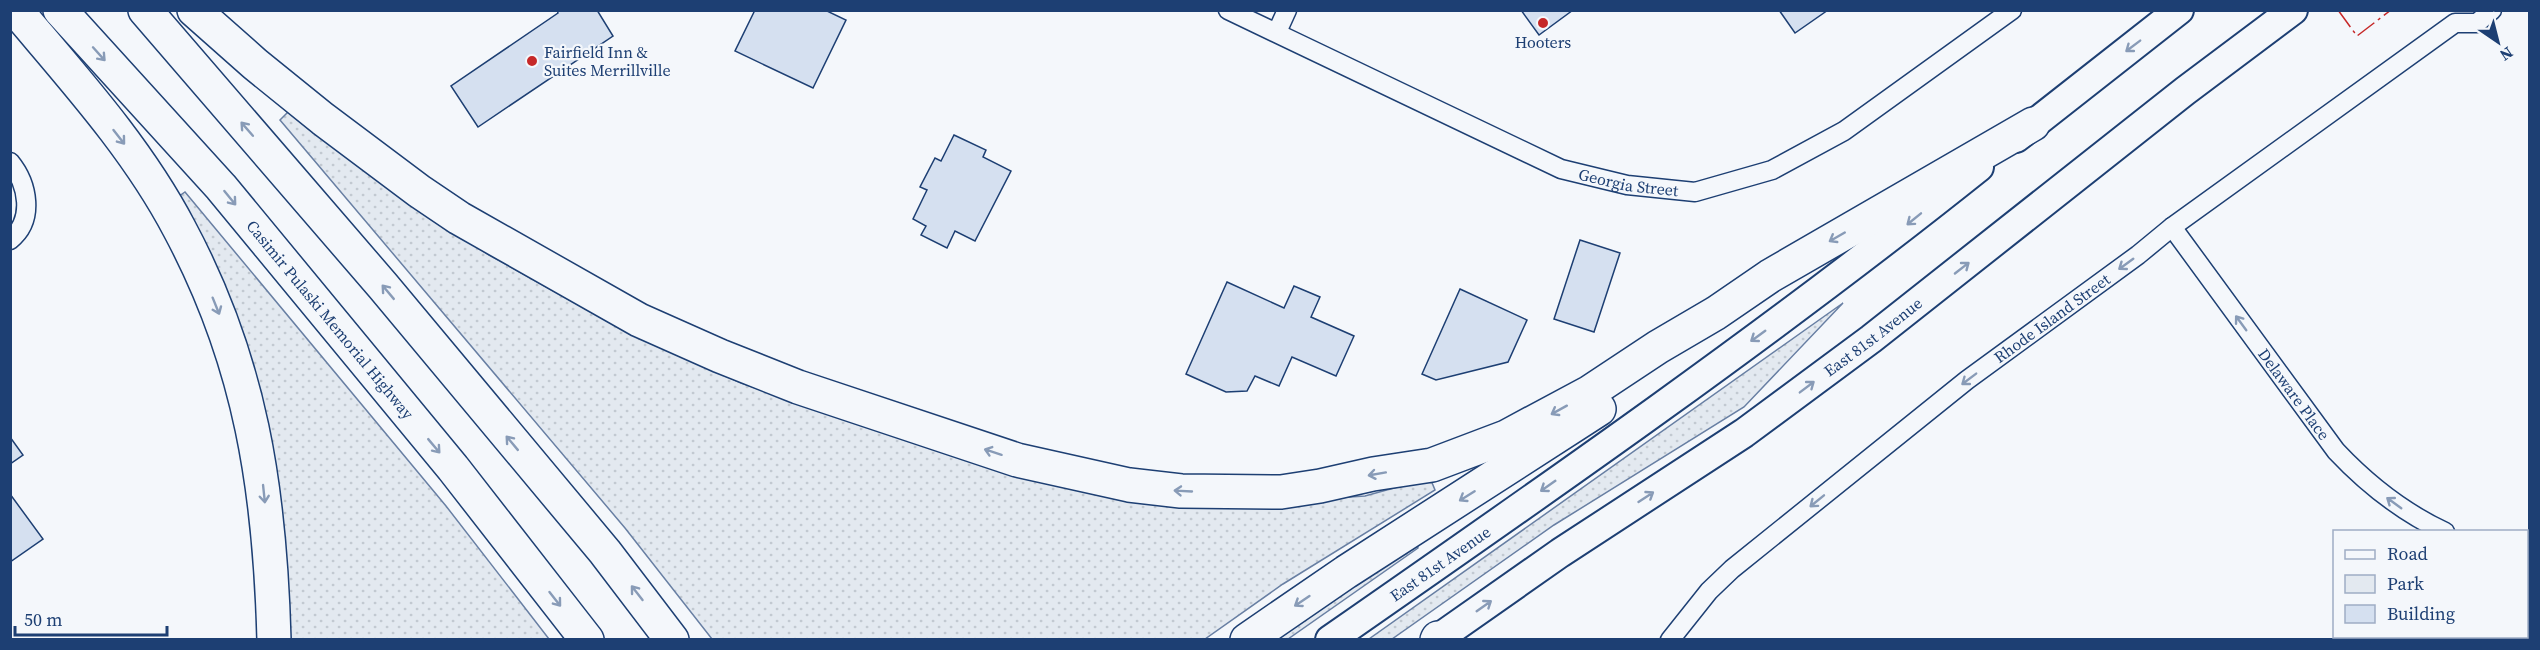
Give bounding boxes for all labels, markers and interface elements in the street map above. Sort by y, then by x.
north arrow [2468,12,2528,72]
marker: Hooters [1536,16,1550,30]
place label: Hooters [1515,31,1571,53]
one-way arrow [2125,39,2141,52]
place label: Fairfield Inn & Suites Merrillville [544,41,671,81]
text: N [2495,42,2518,67]
one-way arrow [92,46,106,61]
marker: Fairfield Inn & Suites Merrillville [525,54,539,68]
one-way arrow [240,122,254,137]
one-way arrow [113,129,126,145]
street label: Georgia Street [1576,163,1680,201]
one-way arrow [223,190,237,205]
one-way arrow [1907,213,1923,226]
street label: Casimir Pulaski Memorial Highway [242,215,420,424]
one-way arrow [1829,231,1846,243]
one-way arrow [2119,258,2135,270]
one-way arrow [1954,262,1970,275]
street label: Rhode Island Street [1989,268,2115,368]
one-way arrow [381,285,395,300]
street label: East 81st Avenue [1819,292,1926,381]
one-way arrow [211,296,222,314]
one-way arrow [2235,316,2247,332]
one-way arrow [1751,330,1767,343]
street label: Delaware Place [2253,344,2335,444]
one-way arrow [1961,372,1977,385]
one-way arrow [1798,380,1814,393]
one-way arrow [1551,404,1568,416]
one-way arrow [506,435,519,451]
one-way arrow [428,438,441,454]
one-way arrow [984,446,1003,457]
one-way arrow [1367,468,1387,479]
one-way arrow [1541,480,1557,492]
one-way arrow [259,483,270,503]
one-way arrow [1174,485,1194,496]
one-way arrow [1459,490,1475,502]
one-way arrow [1638,491,1655,504]
one-way arrow [1809,494,1825,507]
one-way arrow [2386,497,2402,509]
street label: East 81st Avenue [1385,521,1495,606]
legend [2333,530,2528,638]
text: Road [2387,541,2428,566]
text: Park [2387,571,2424,596]
one-way arrow [630,585,643,601]
one-way arrow [549,590,562,606]
one-way arrow [1295,595,1311,607]
scale bar [15,599,166,637]
one-way arrow [1476,600,1492,612]
text: Building [2387,601,2455,626]
text: 50 m [24,607,62,632]

